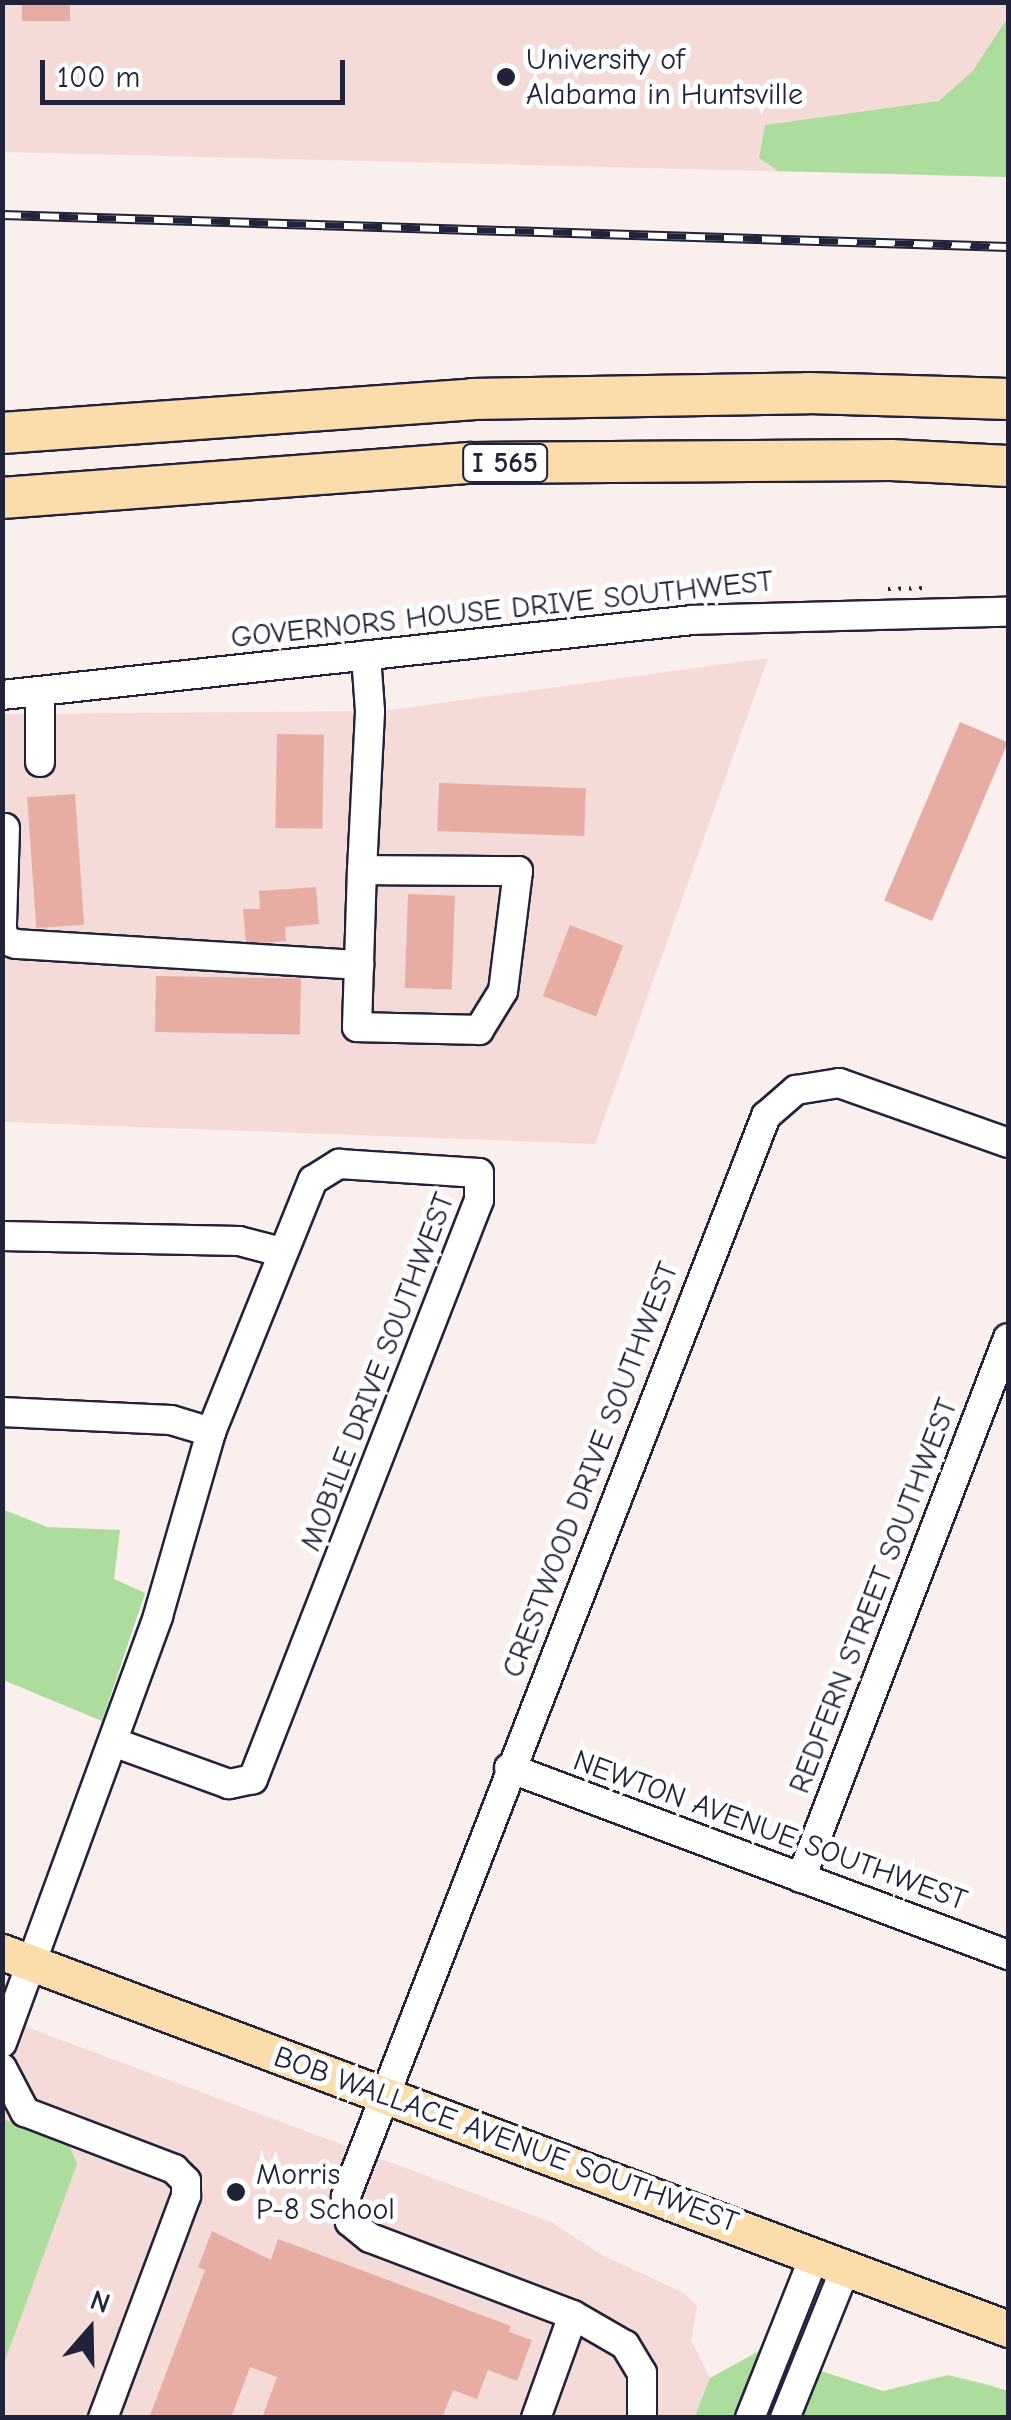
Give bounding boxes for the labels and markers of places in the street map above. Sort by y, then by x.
place label: University of Alabama in Huntsville [526,42,803,112]
marker: University of Alabama in Huntsville [495,66,517,88]
place label: Morris P-8 School [256,2157,395,2228]
marker: Morris P-8 School [225,2181,247,2203]

